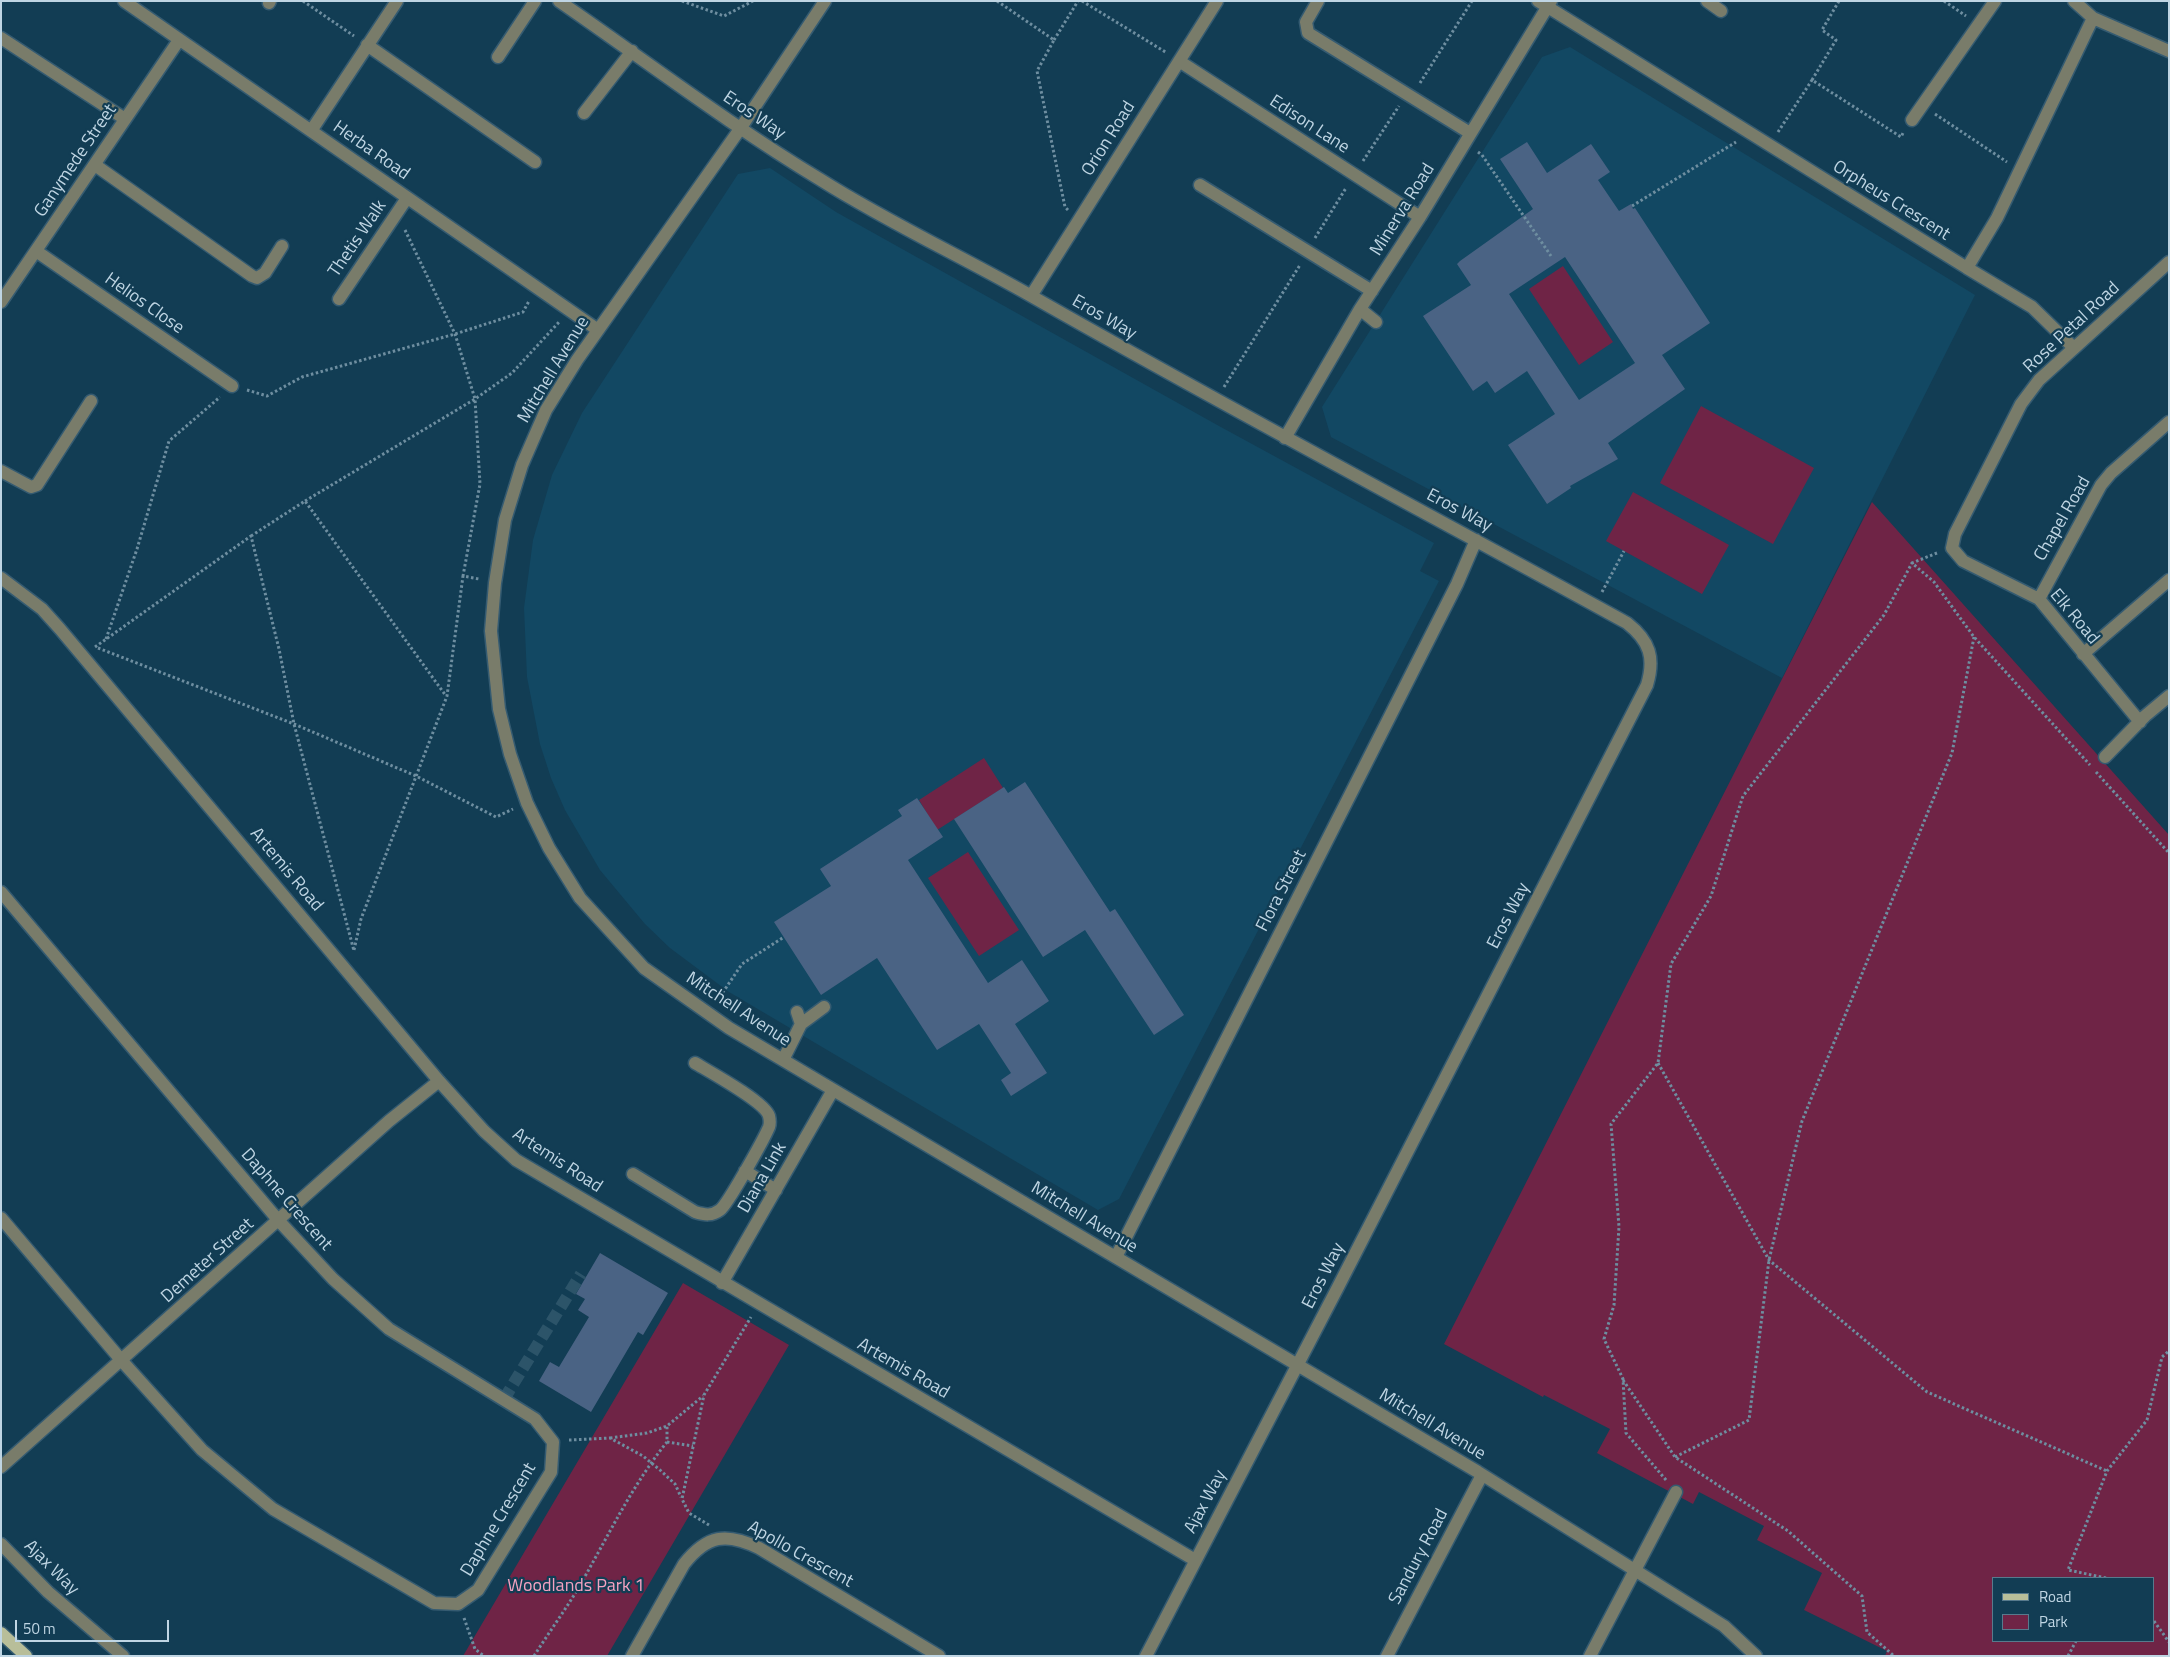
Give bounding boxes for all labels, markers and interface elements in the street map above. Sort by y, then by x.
street label: Eros Way [718,87,790,145]
street label: Edison Lane [1265,91,1353,159]
street label: Orion Road [1078,98,1140,180]
street label: Ganymede Street [30,100,122,222]
street label: Herba Road [328,117,414,185]
street label: Orpheus Crescent [1828,156,1954,246]
street label: Minerva Road [1366,160,1440,260]
street label: Thetis Walk [324,196,392,282]
street label: Helios Close [100,269,188,339]
street label: Rose Petal Road [2019,278,2125,378]
street label: Eros Way [1068,291,1140,345]
street label: Mitchell Avenue [514,313,594,427]
street label: Chapel Road [2030,473,2096,565]
street label: Eros Way [1423,485,1495,537]
street label: Elk Road [2045,585,2103,649]
street label: Artemis Road [245,824,327,916]
street label: Flora Street [1252,847,1312,935]
street label: Eros Way [1483,879,1535,953]
street label: Mitchell Avenue [682,968,794,1052]
street label: Artemis Road [508,1124,606,1198]
street label: Diana Link [734,1139,792,1217]
street label: Daphne Crescent [236,1144,336,1256]
street label: Mitchell Avenue [1027,1178,1141,1258]
street label: Demeter Street [157,1214,259,1308]
street label: Eros Way [1298,1239,1350,1313]
street label: Artemis Road [853,1334,953,1404]
street label: Mitchell Avenue [1375,1385,1489,1465]
street label: Daphne Crescent [457,1459,541,1581]
street label: Ajax Way [1180,1466,1232,1538]
street label: Sandury Road [1385,1505,1453,1609]
street label: Apollo Crescent [743,1517,857,1593]
street label: Ajax Way [19,1536,83,1600]
park label: Woodlands Park 1 [507,1576,645,1598]
legend [1992,1577,2155,1642]
text: Road [2039,1585,2071,1608]
scale bar [18,1610,171,1642]
text: Park [2039,1610,2068,1633]
text: 50 m [23,1617,56,1640]

